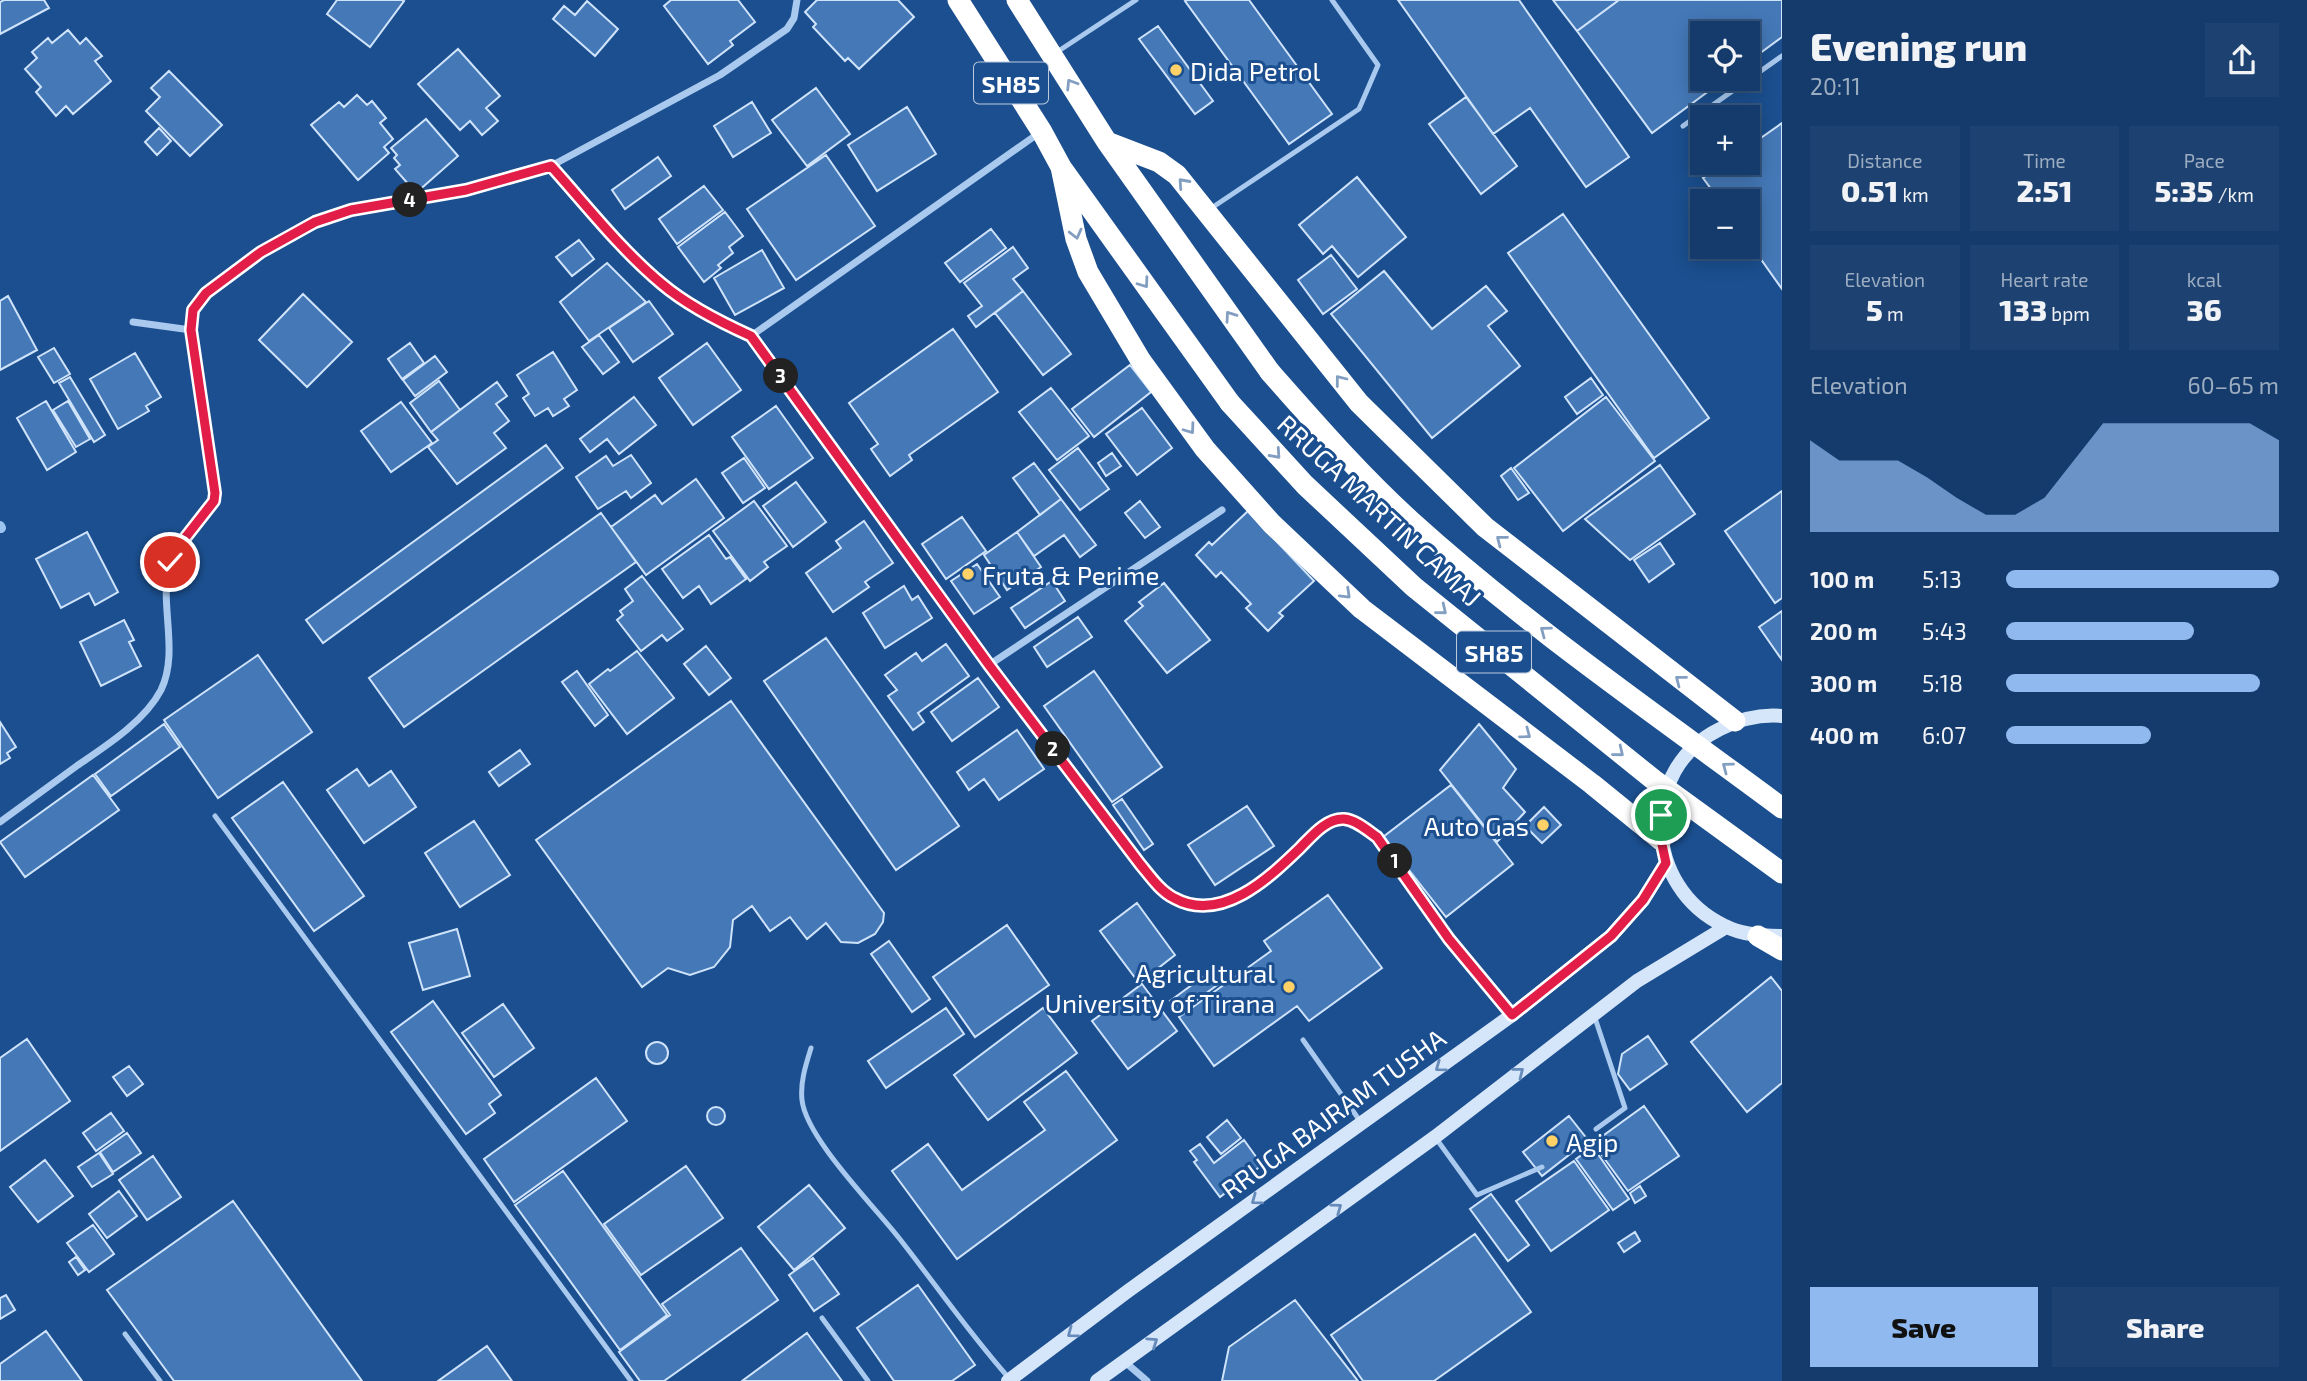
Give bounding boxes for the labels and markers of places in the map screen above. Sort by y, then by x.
place label: Dida Petrol [1190,55,1321,86]
marker: Dida Petrol [1168,62,1184,78]
pin: 4 [392,182,428,218]
pin: 3 [764,358,798,394]
pin [140,532,200,592]
place label: Fruta & Perime [982,559,1159,590]
marker: Fruta & Perime [960,566,976,582]
pin: 2 [1036,732,1070,766]
pin [1631,785,1691,845]
place label: Auto Gas [1424,810,1529,841]
marker: Auto Gas [1535,817,1551,833]
pin: 1 [1378,844,1412,878]
place label: Agricultural University of Tirana [1045,957,1275,1018]
marker: Agricultural University of Tirana [1281,979,1297,995]
place label: Agip [1566,1126,1618,1157]
marker: Agip [1544,1133,1560,1149]

